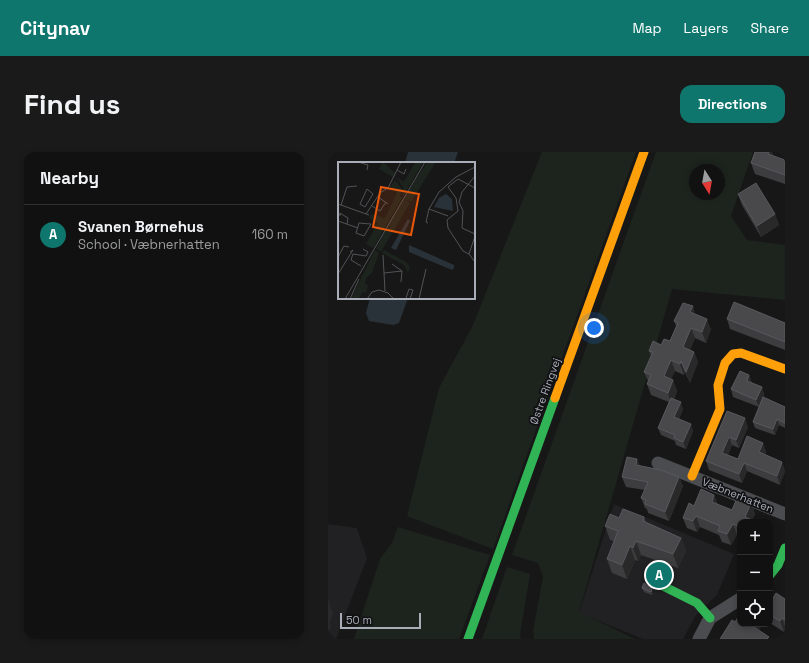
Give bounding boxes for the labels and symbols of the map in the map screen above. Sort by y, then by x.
inset map [338,162,475,299]
north arrow [689,164,725,200]
your location [584,318,604,338]
street label: Østre Ringvej [526,356,564,426]
street label: Væbnerhatten [700,474,776,516]
pin: A [646,560,672,590]
scale bar [340,611,421,630]

